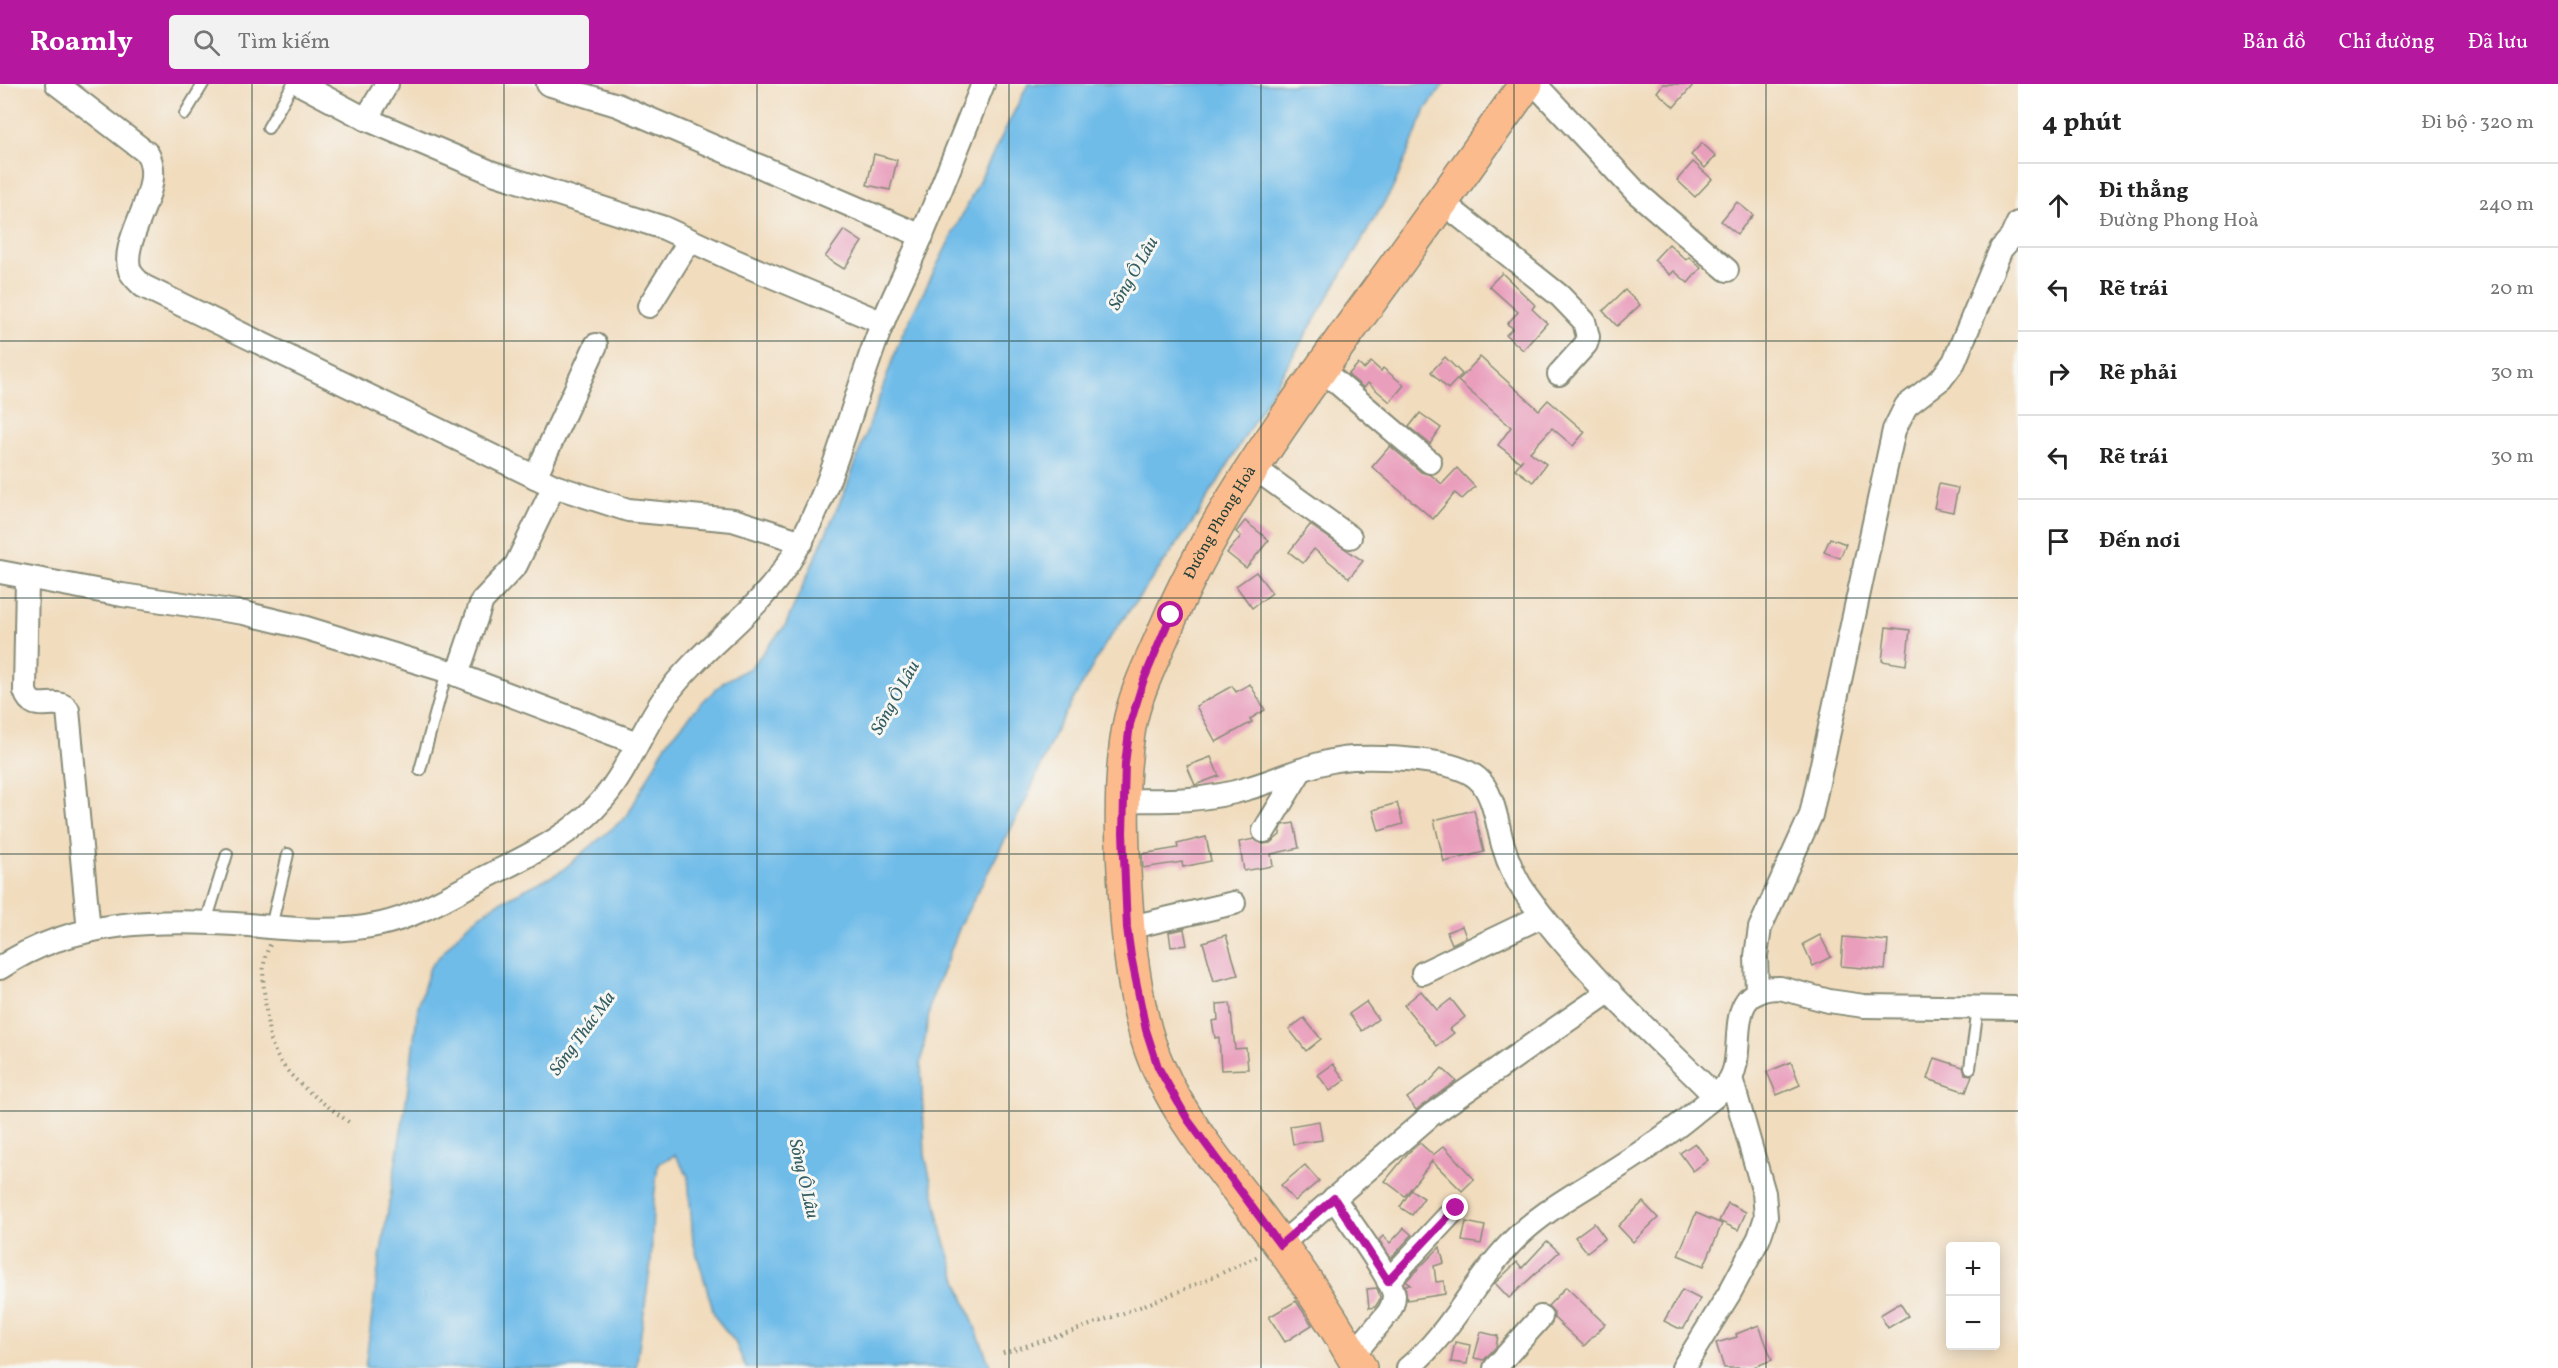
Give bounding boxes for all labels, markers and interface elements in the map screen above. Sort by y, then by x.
search box [169,15,589,69]
text: Roamly [30,23,133,62]
icon: search [190,26,223,59]
text: Tìm kiếm [238,27,330,58]
text: Bản đồ [2242,28,2306,57]
text: Chỉ đường [2339,28,2435,57]
text: Đã lưu [2468,28,2528,57]
text: 4 phút [2042,105,2121,141]
text: Đi bộ · 320 m [2421,109,2534,137]
text: Đi thẳng [2099,176,2189,207]
icon: ahead [2042,189,2075,222]
text: 240 m [2479,191,2534,219]
text: Đường Phong Hoà [2099,207,2259,235]
water label: Sông Ô Lâu [1103,233,1165,315]
icon: left [2042,273,2075,306]
text: Rẽ trái [2099,274,2168,305]
text: 20 m [2490,275,2534,303]
icon: right [2042,357,2075,390]
text: Rẽ phải [2099,358,2178,389]
text: 30 m [2490,359,2534,387]
icon: left [2042,441,2075,474]
text: Rẽ trái [2099,442,2168,473]
text: 30 m [2490,443,2534,471]
street label: Đường Phong Hoà [1179,462,1262,583]
icon: arrive [2042,525,2075,558]
text: Đến nơi [2099,526,2181,557]
route start [1157,601,1183,627]
water label: Sông Ô Lâu [865,656,927,740]
water label: Sông Thác Ma [544,987,622,1081]
water label: Sông Ô Lâu [782,1137,824,1221]
route end [1442,1194,1468,1220]
map controls [1946,1242,2000,1350]
button: + [1946,1242,2000,1296]
button: − [1946,1296,2000,1350]

